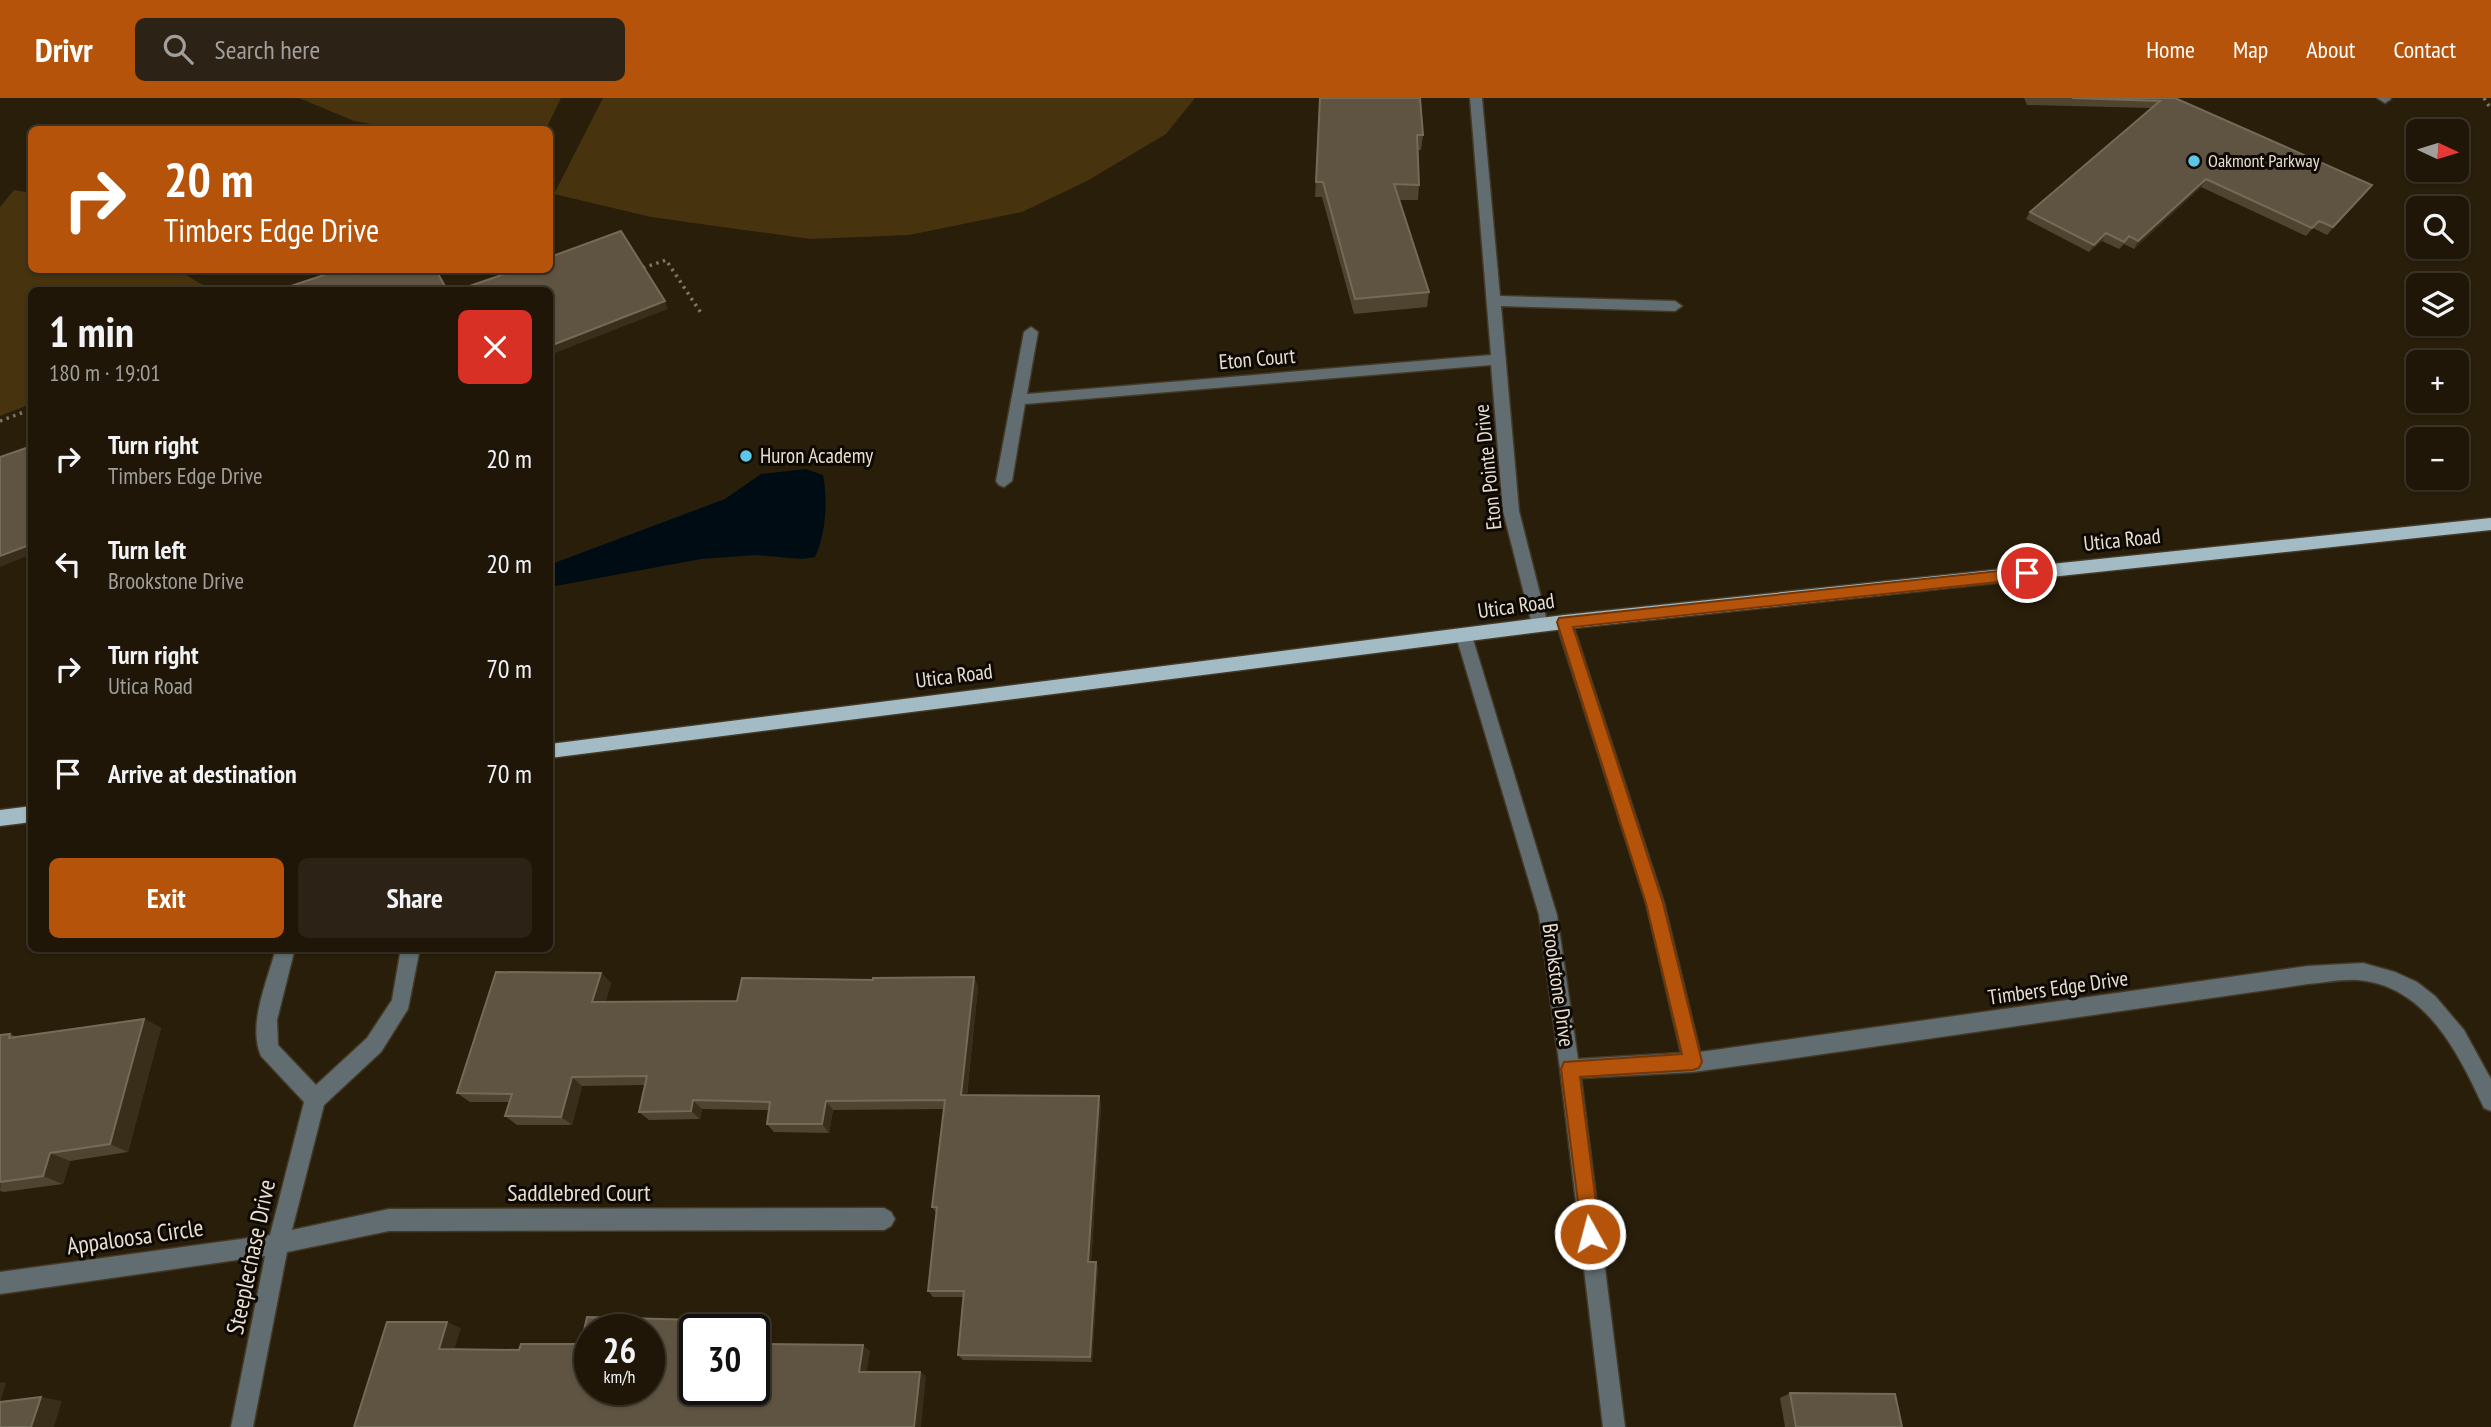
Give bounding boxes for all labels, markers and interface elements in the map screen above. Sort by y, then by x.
search box [135,18,625,81]
text: Drivr [35,28,93,71]
icon: search [159,30,197,68]
text: Search here [215,33,320,66]
text: Home [2146,34,2195,65]
text: Map [2233,34,2268,65]
text: About [2306,34,2355,65]
text: Contact [2393,34,2456,65]
north arrow [2406,119,2469,182]
map controls [2406,119,2469,490]
text: 20 m [164,147,253,211]
place label: Oakmont Parkway [2208,149,2320,172]
marker: Oakmont Parkway [2186,153,2202,169]
icon: right [49,154,140,245]
button: search [2406,196,2469,259]
text: Timbers Edge Drive [164,209,379,251]
button: layers [2406,273,2469,336]
text: 1 min [49,304,134,359]
button: close [458,310,532,384]
street label: Eton Court [1218,342,1297,375]
button: + [2406,350,2469,413]
text: 180 m · 19:01 [49,358,161,387]
street label: Eton Pointe Drive [1467,403,1508,531]
button: − [2406,427,2469,490]
text: Turn right [108,428,199,461]
icon: right [49,440,87,478]
text: 20 m [486,442,532,475]
place label: Huron Academy [760,442,873,469]
marker: Huron Academy [738,448,754,464]
text: Timbers Edge Drive [108,461,263,490]
street label: Utica Road [2082,522,2162,557]
text: Turn left [108,533,186,566]
pin [1997,543,2057,603]
icon: left [49,545,87,583]
text: 20 m [486,547,532,580]
icon: arrive [2008,554,2046,592]
text: Brookstone Drive [108,566,244,595]
street label: Utica Road [1476,587,1556,624]
text: Turn right [108,638,199,671]
icon: right [49,650,87,688]
text: 70 m [486,652,532,685]
street label: Utica Road [914,657,994,694]
text: Utica Road [108,671,193,700]
icon: arrive [49,755,87,793]
text: Arrive at destination [108,757,297,790]
text: 70 m [486,757,532,790]
button: Exit [49,858,284,938]
button: Share [298,858,532,938]
street label: Brookstone Drive [1536,922,1581,1048]
street label: Timbers Edge Drive [1986,964,2130,1011]
street label: Steeplechase Drive [219,1177,282,1337]
street label: Saddlebred Court [507,1177,651,1208]
position arrow [1553,1197,1627,1271]
street label: Appaloosa Circle [65,1212,205,1261]
speed limit sign: 30 [679,1314,770,1405]
text: 26 [603,1327,636,1373]
text: km/h [604,1365,635,1388]

